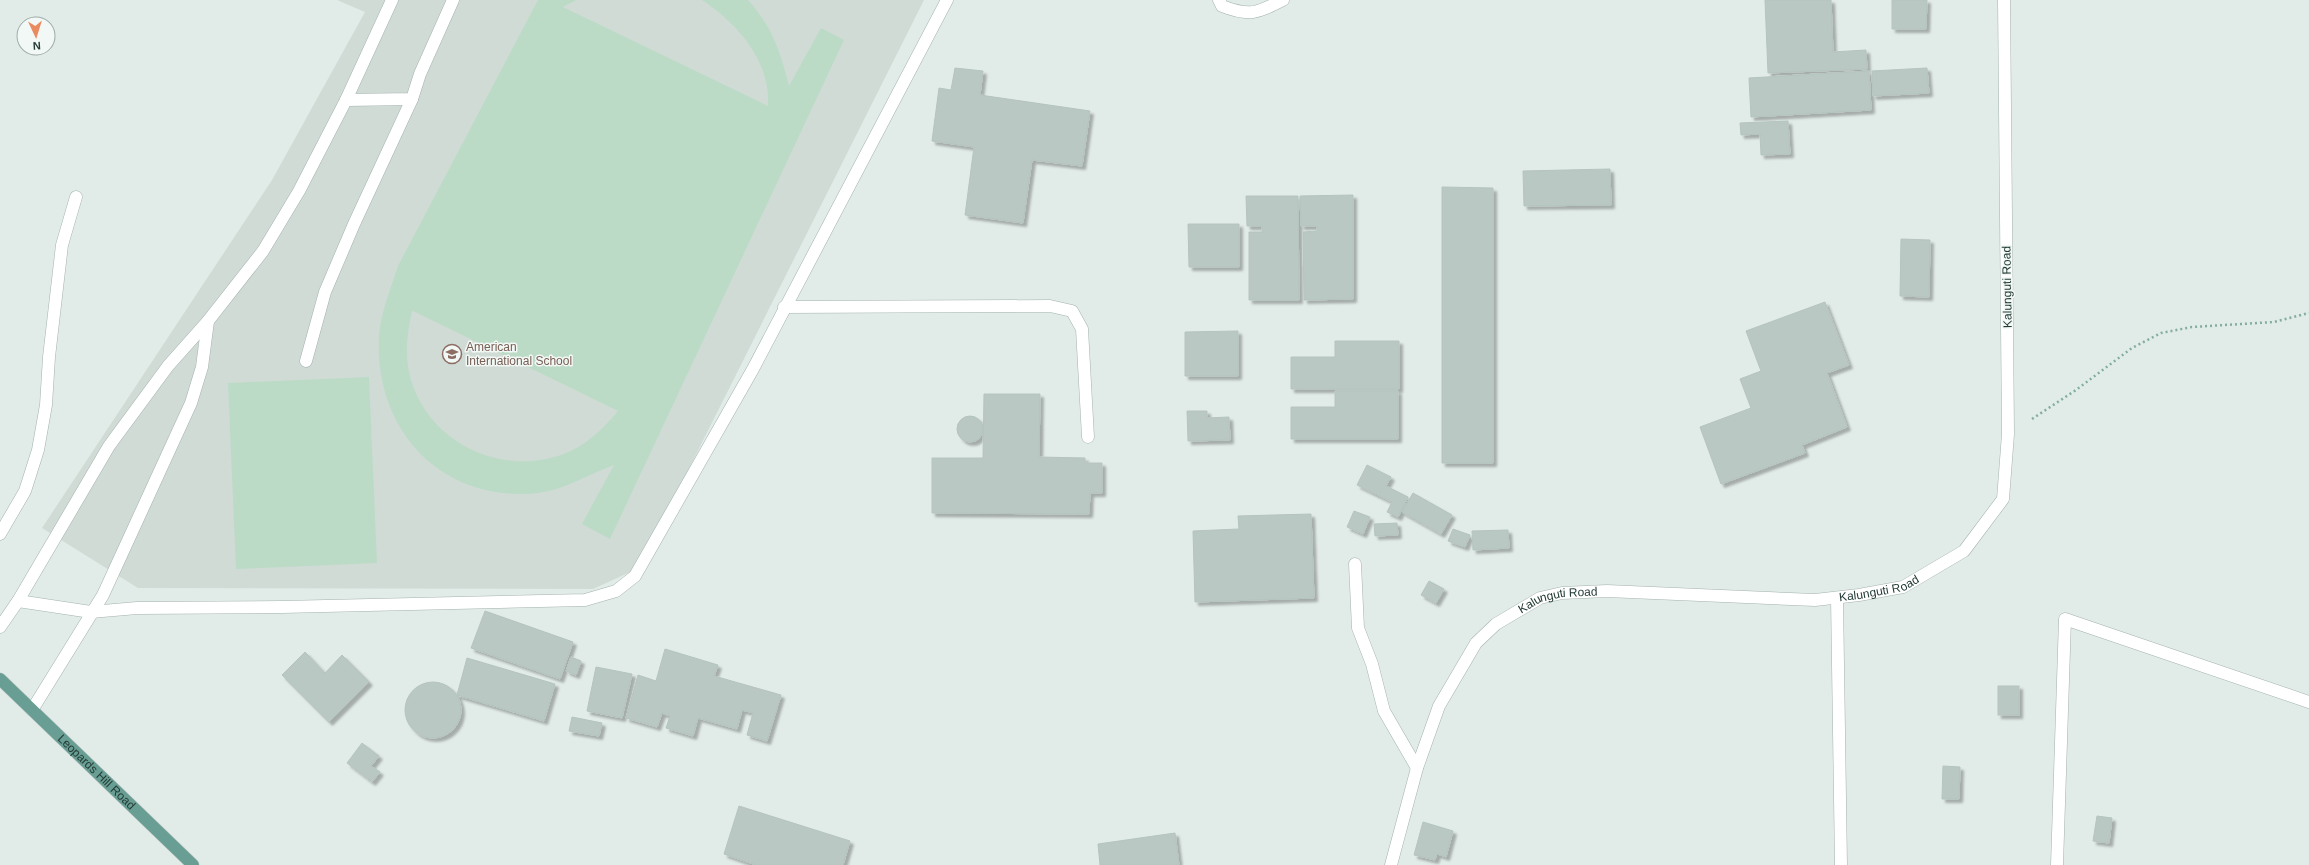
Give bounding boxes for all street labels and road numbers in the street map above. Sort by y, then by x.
street label: Kalunguti Road [1999,246,2015,328]
street label: Kalunguti Road [1838,572,1921,604]
street label: Kalunguti Road [1516,584,1598,616]
street label: Leopards Hill Road [55,731,138,812]

